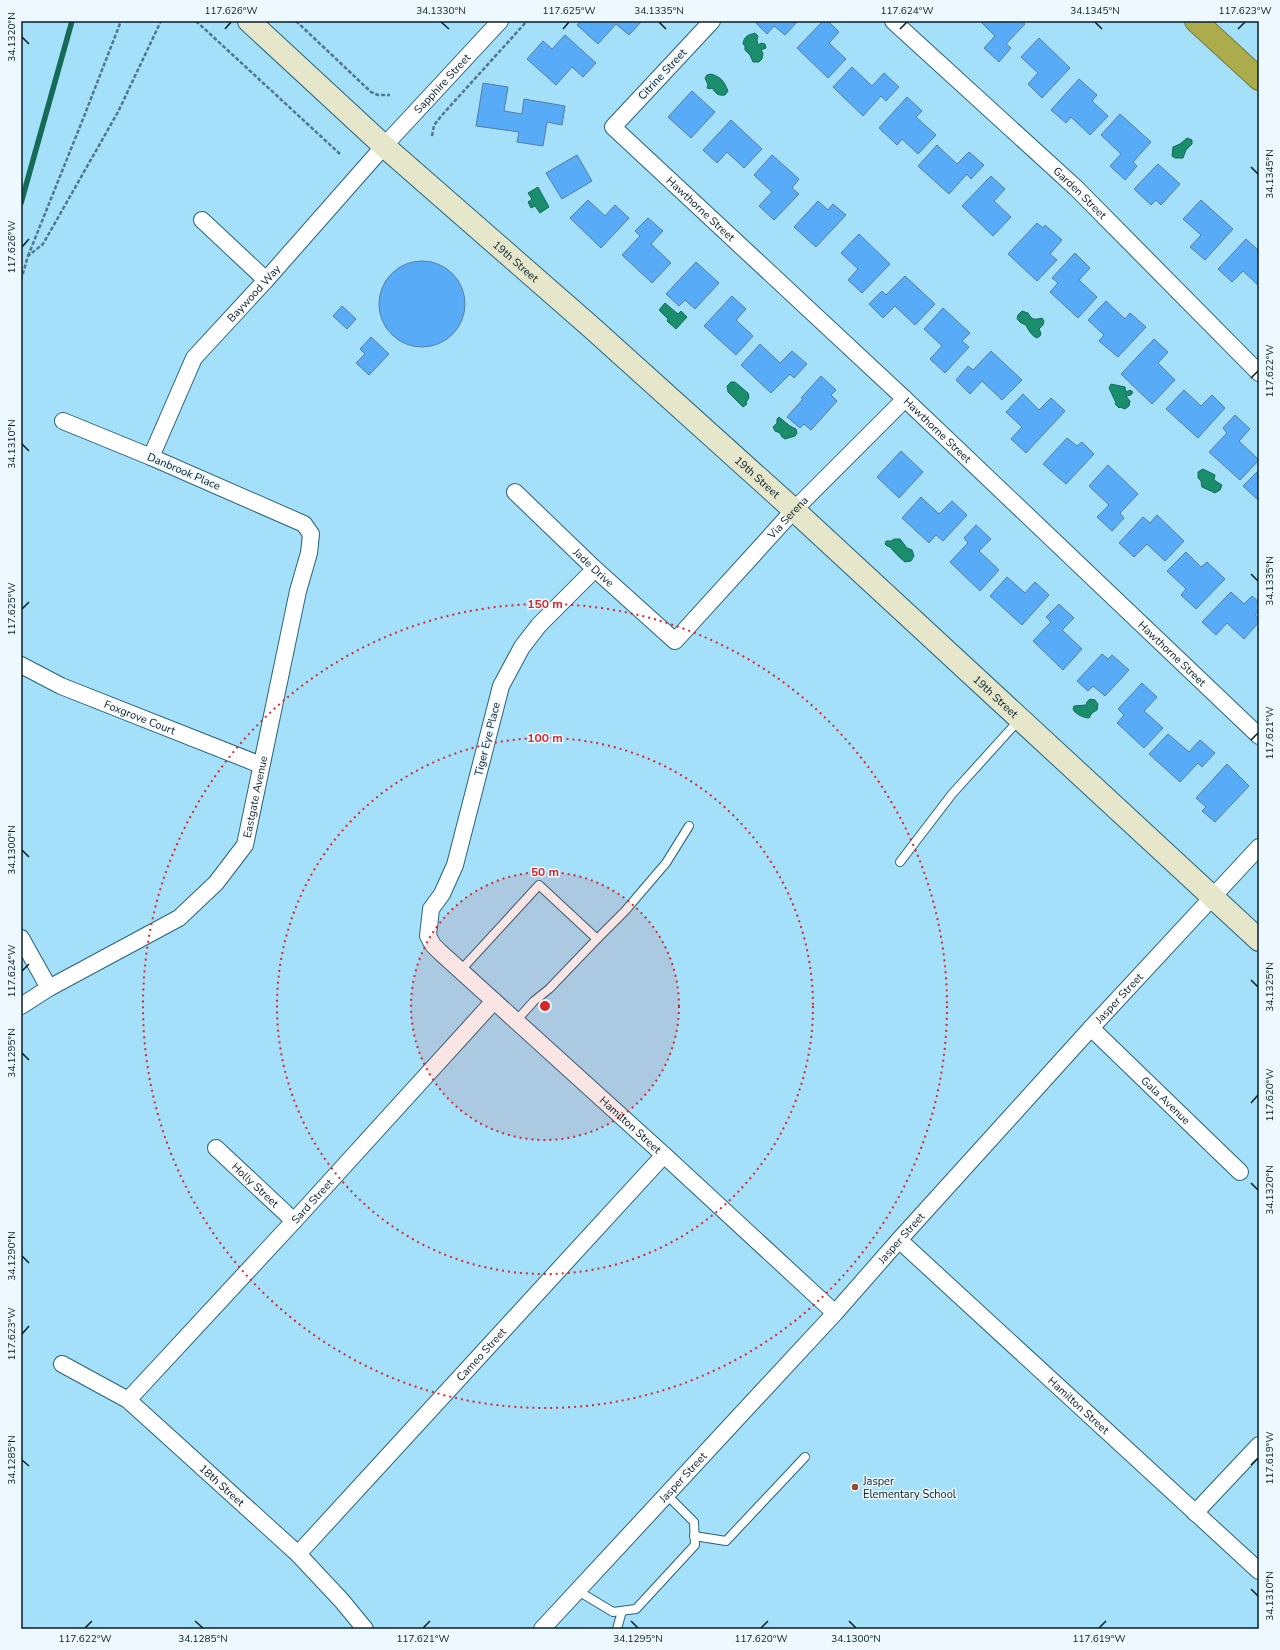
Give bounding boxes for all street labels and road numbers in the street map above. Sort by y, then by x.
street label: Citrine Street [635,45,690,103]
street label: Sapphire Street [411,50,474,117]
street label: Garden Street [1050,164,1110,223]
street label: Hawthorne Street [663,173,738,245]
street label: 19th Street [489,237,542,286]
street label: Baywood Way [224,261,284,325]
street label: Hawthorne Street [900,394,975,466]
street label: Danbrook Place [145,449,223,494]
street label: 19th Street [731,453,783,502]
street label: Via Serena [764,493,812,543]
street label: Jade Drive [569,544,617,591]
street label: Hawthorne Street [1135,618,1209,690]
street label: 19th Street [970,672,1021,722]
street label: Foxgrove Court [102,697,178,739]
street label: Tiger Eye Place [471,700,504,778]
street label: Eastgate Avenue [240,754,271,839]
street label: Jasper Street [1091,970,1147,1028]
street label: Gala Avenue [1137,1073,1193,1128]
street label: Hamilton Street [596,1093,664,1157]
street label: Holly Street [228,1159,282,1211]
street label: Sard Street [288,1176,337,1227]
street label: Jasper Street [874,1209,928,1268]
street label: Cameo Street [453,1325,510,1385]
street label: Hamilton Street [1044,1373,1112,1438]
street label: Jasper Street [655,1449,710,1507]
street label: 18th Street [196,1461,248,1510]

